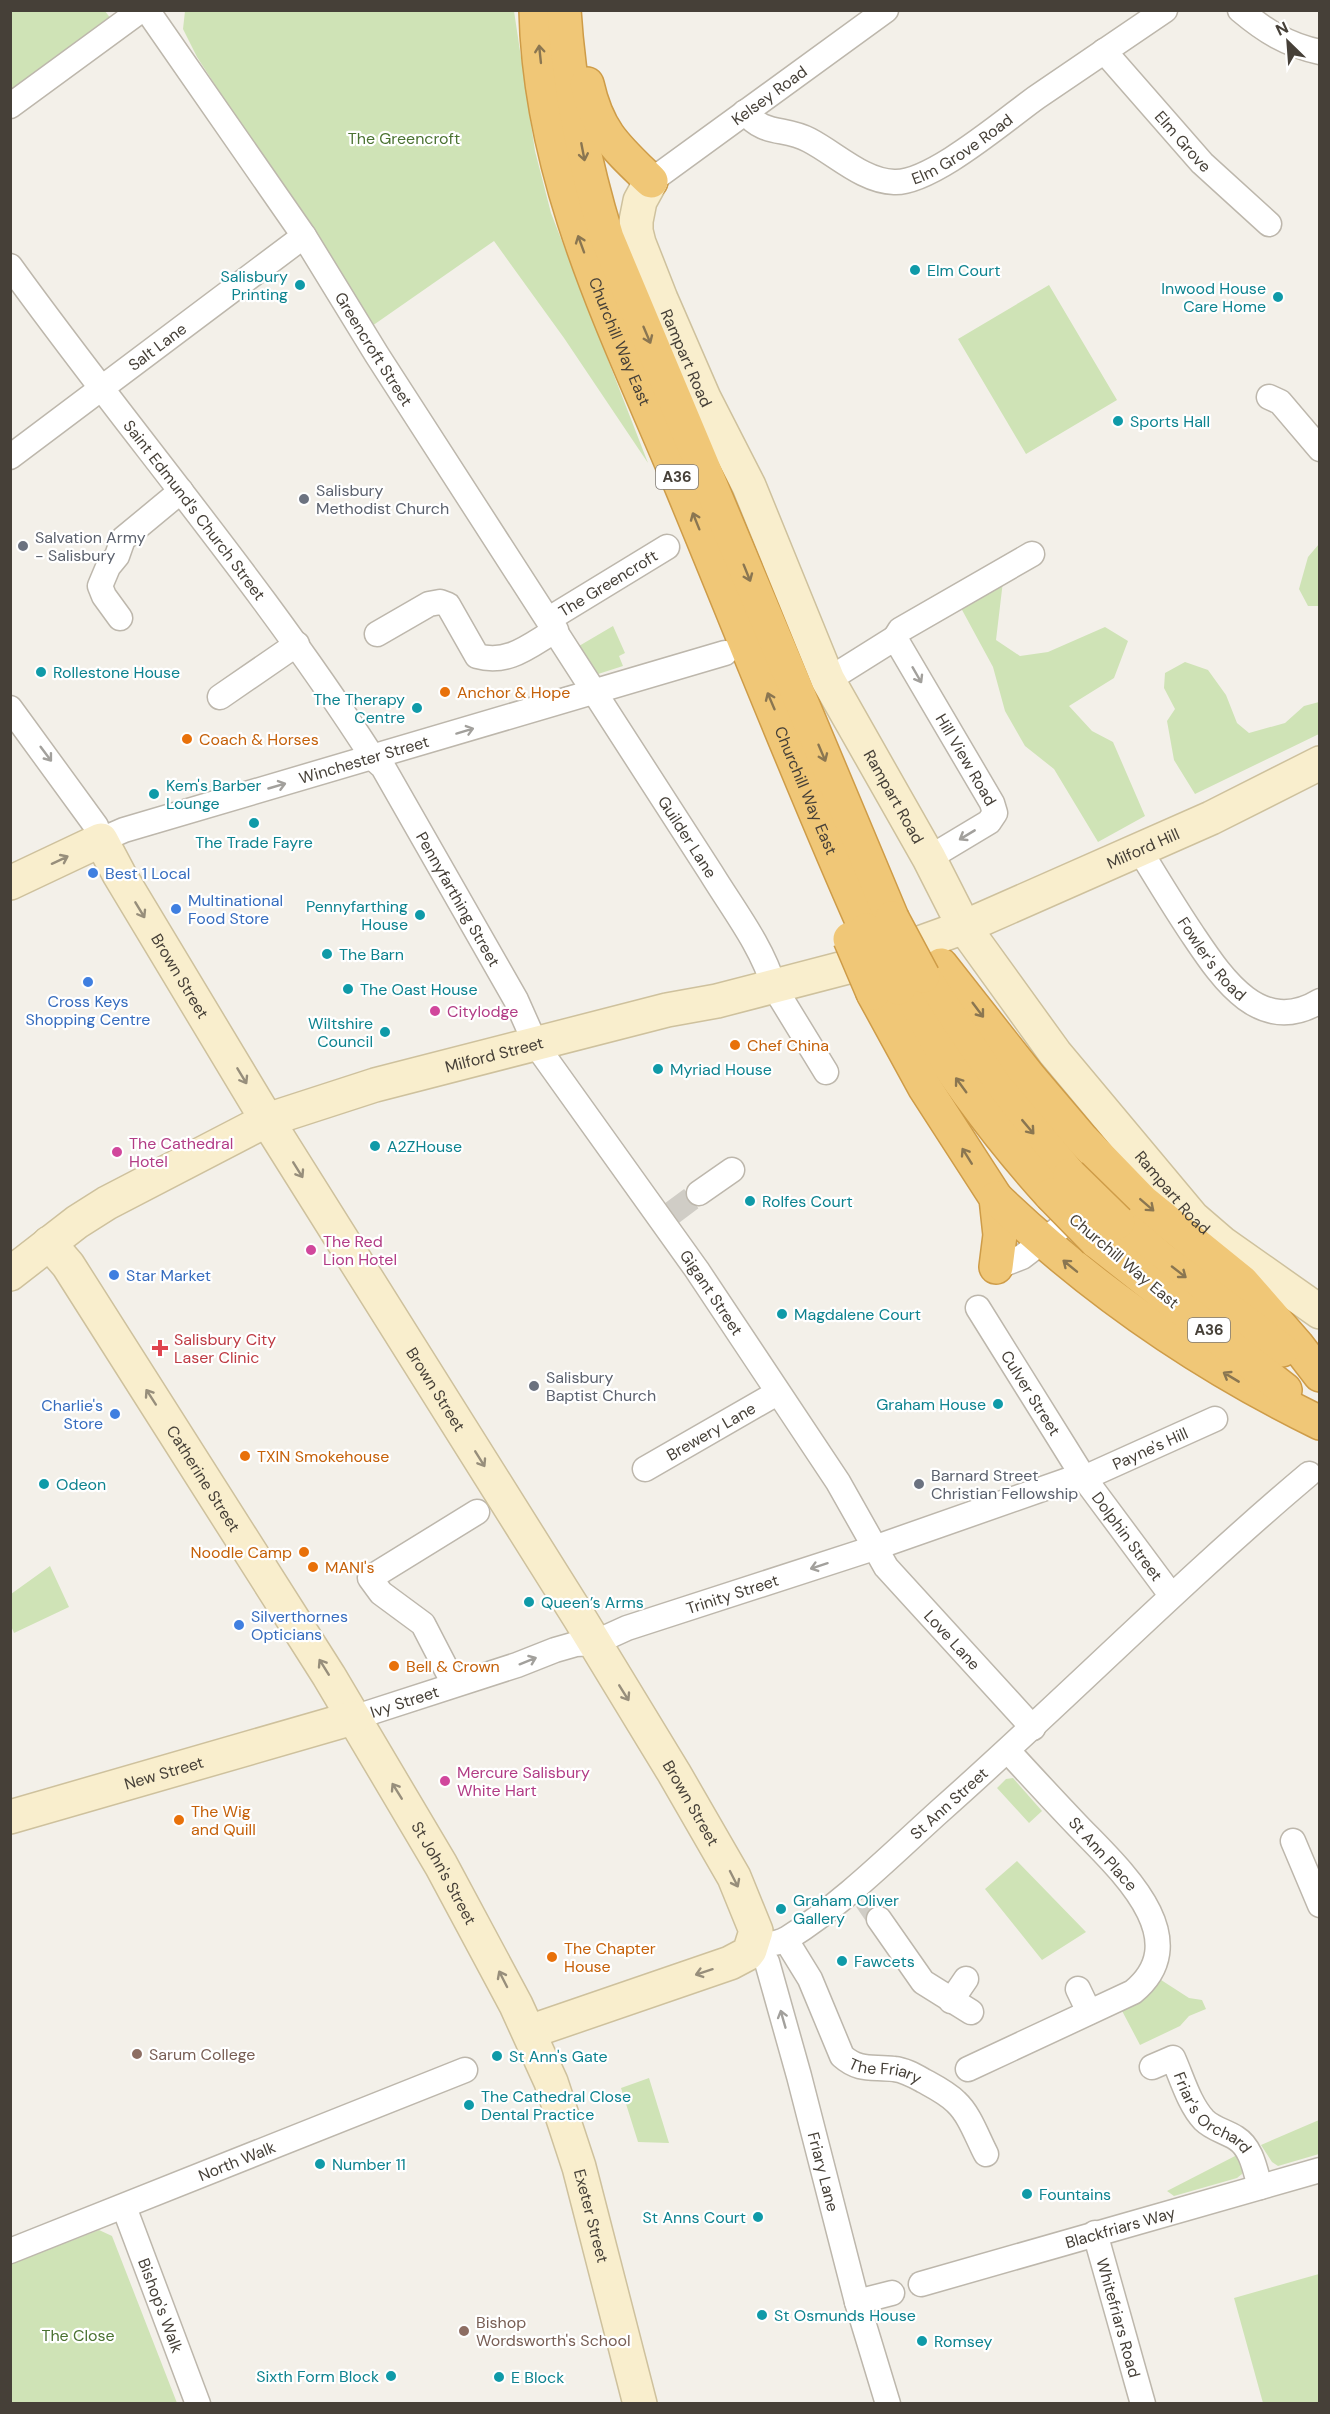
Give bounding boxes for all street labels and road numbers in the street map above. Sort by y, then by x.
street label: Kelsey Road [727,60,811,130]
street label: Elm Grove [1150,106,1216,177]
street label: Elm Grove Road [908,109,1017,189]
street label: Churchill Way East [584,274,656,409]
street label: Greencroft Street [330,288,418,410]
street label: Rampart Road [656,306,717,411]
street label: Salt Lane [124,318,190,375]
street label: Saint Edmund's Church Street [119,415,270,604]
road number: A36 [656,465,698,489]
street label: The Greencroft [554,545,661,621]
street label: Hill View Road [931,710,1002,809]
street label: Churchill Way East [770,723,842,858]
street label: Winchester Street [296,730,431,788]
street label: Rampart Road [859,746,929,847]
street label: Guilder Lane [653,792,722,882]
street label: Milford Hill [1103,823,1182,873]
street label: Pennyfarthing Street [412,828,505,970]
street label: Fowler's Road [1173,913,1251,1005]
street label: Brown Street [147,930,214,1022]
street label: Milford Street [443,1032,545,1077]
street label: Rampart Road [1130,1146,1215,1239]
street label: Churchill Way East [1065,1209,1183,1313]
street label: Gigant Street [675,1245,748,1339]
road number: A36 [1188,1318,1230,1342]
street label: Brown Street [402,1343,470,1435]
street label: Culver Street [996,1346,1065,1440]
street label: Brewery Lane [662,1397,759,1465]
street label: Catherine Street [162,1421,245,1536]
street label: Payne's Hill [1109,1422,1191,1474]
street label: Dolphin Street [1087,1488,1167,1585]
street label: Trinity Street [684,1569,781,1619]
street label: Love Lane [920,1605,985,1674]
street label: Ivy Street [367,1681,441,1722]
street label: New Street [122,1751,206,1794]
street label: Brown Street [658,1756,724,1849]
street label: St Ann Street [905,1762,992,1844]
street label: St Ann Place [1064,1812,1142,1896]
street label: St John's Street [407,1817,481,1928]
street label: The Friary [846,2053,926,2088]
street label: Friar's Orchard [1169,2069,1257,2157]
street label: Friary Lane [803,2130,844,2214]
street label: North Walk [195,2136,278,2186]
street label: Exeter Street [569,2167,614,2265]
street label: Blackfriars Way [1063,2201,1178,2253]
street label: Bishop's Walk [134,2255,188,2356]
street label: Whitefriars Road [1092,2256,1146,2380]

